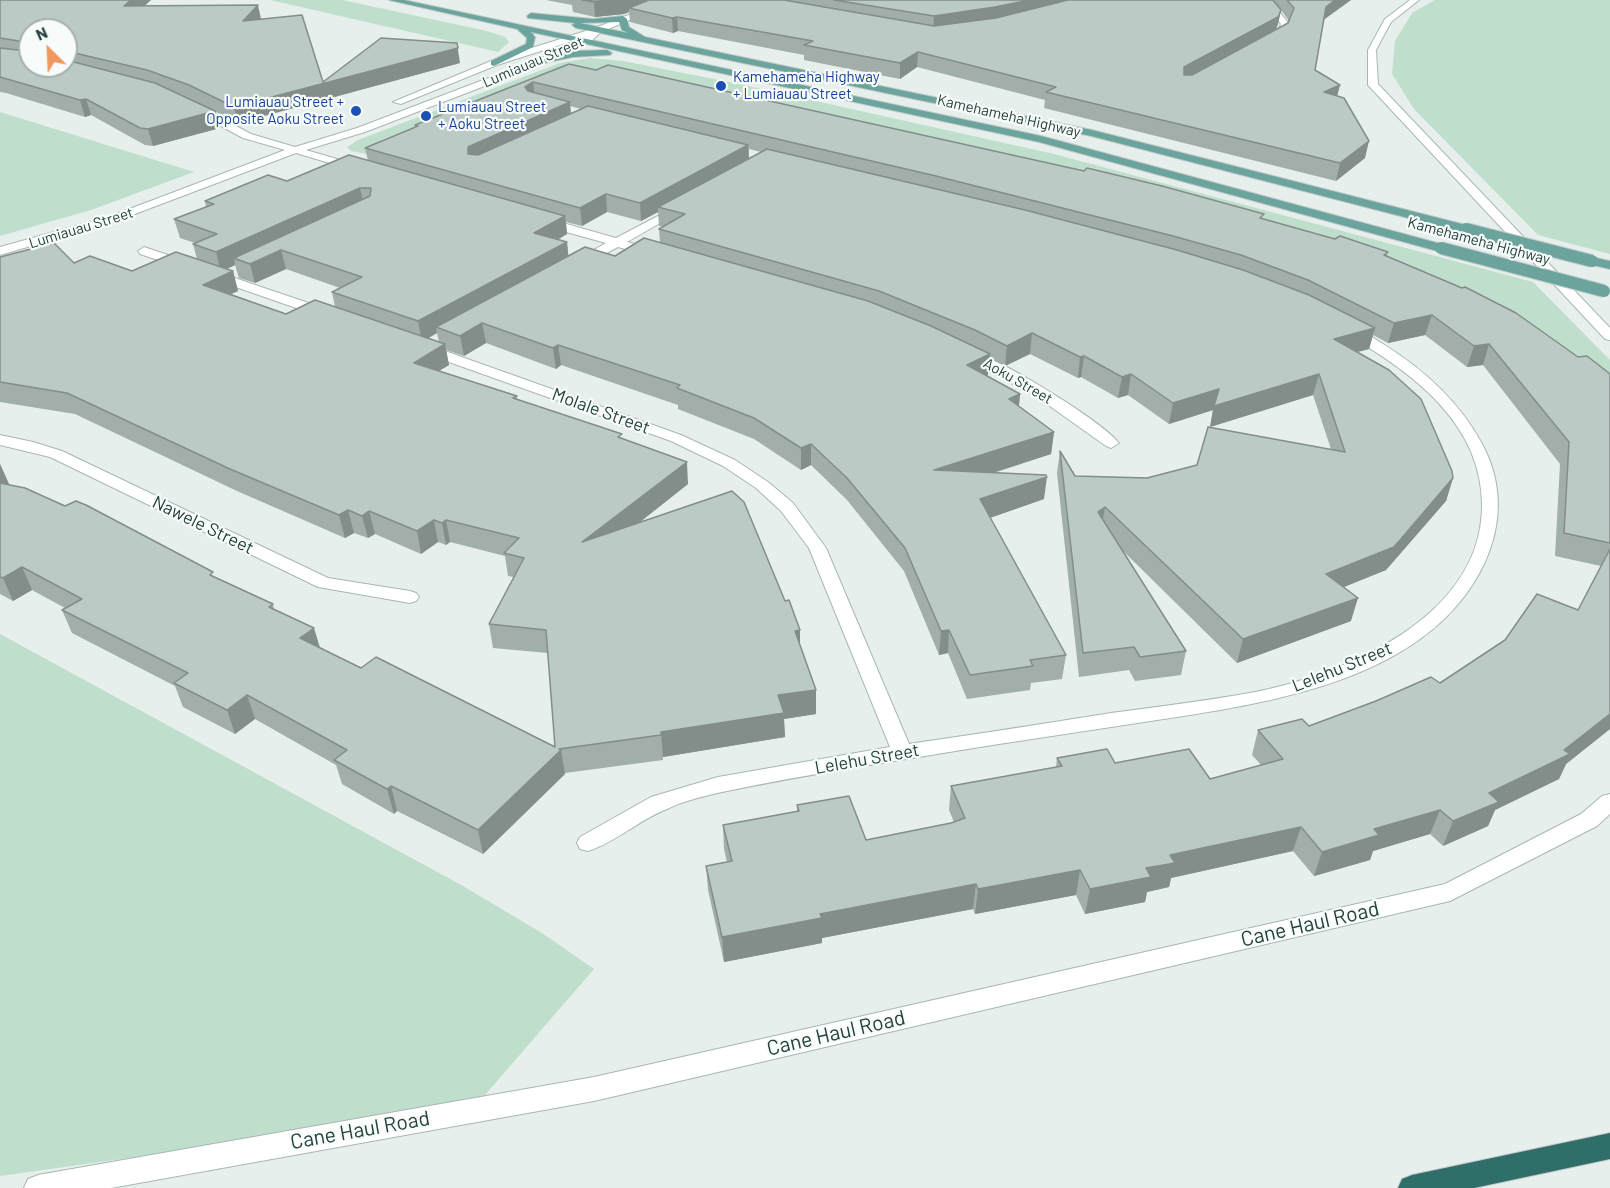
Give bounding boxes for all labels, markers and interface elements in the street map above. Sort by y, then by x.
north arrow [18,18,78,78]
text: N [33,22,50,44]
street label: Lumiauau Street [480,33,586,91]
place label: Kamehameha Highway + Lumiauau Street [733,68,880,103]
marker: Kamehameha Highway + Lumiauau Street [714,79,728,93]
street label: Kamehameha Highway [936,91,1082,141]
place label: Lumiauau Street + Opposite Aoku Street [206,93,344,128]
place label: Lumiauau Street + Aoku Street [438,98,546,133]
marker: Lumiauau Street + Opposite Aoku Street [349,104,363,118]
marker: Lumiauau Street + Aoku Street [419,109,433,123]
street label: Lumiauau Street [27,204,135,252]
street label: Kamehameha Highway [1406,213,1552,269]
street label: Aoku Street [980,354,1056,408]
street label: Molale Street [549,383,653,439]
street label: Nawele Street [149,491,257,559]
street label: Lelehu Street [1289,637,1395,697]
street label: Lelehu Street [813,739,921,779]
street label: Cane Haul Road [1238,896,1382,952]
street label: Cane Haul Road [764,1005,908,1061]
street label: Cane Haul Road [288,1105,432,1155]

